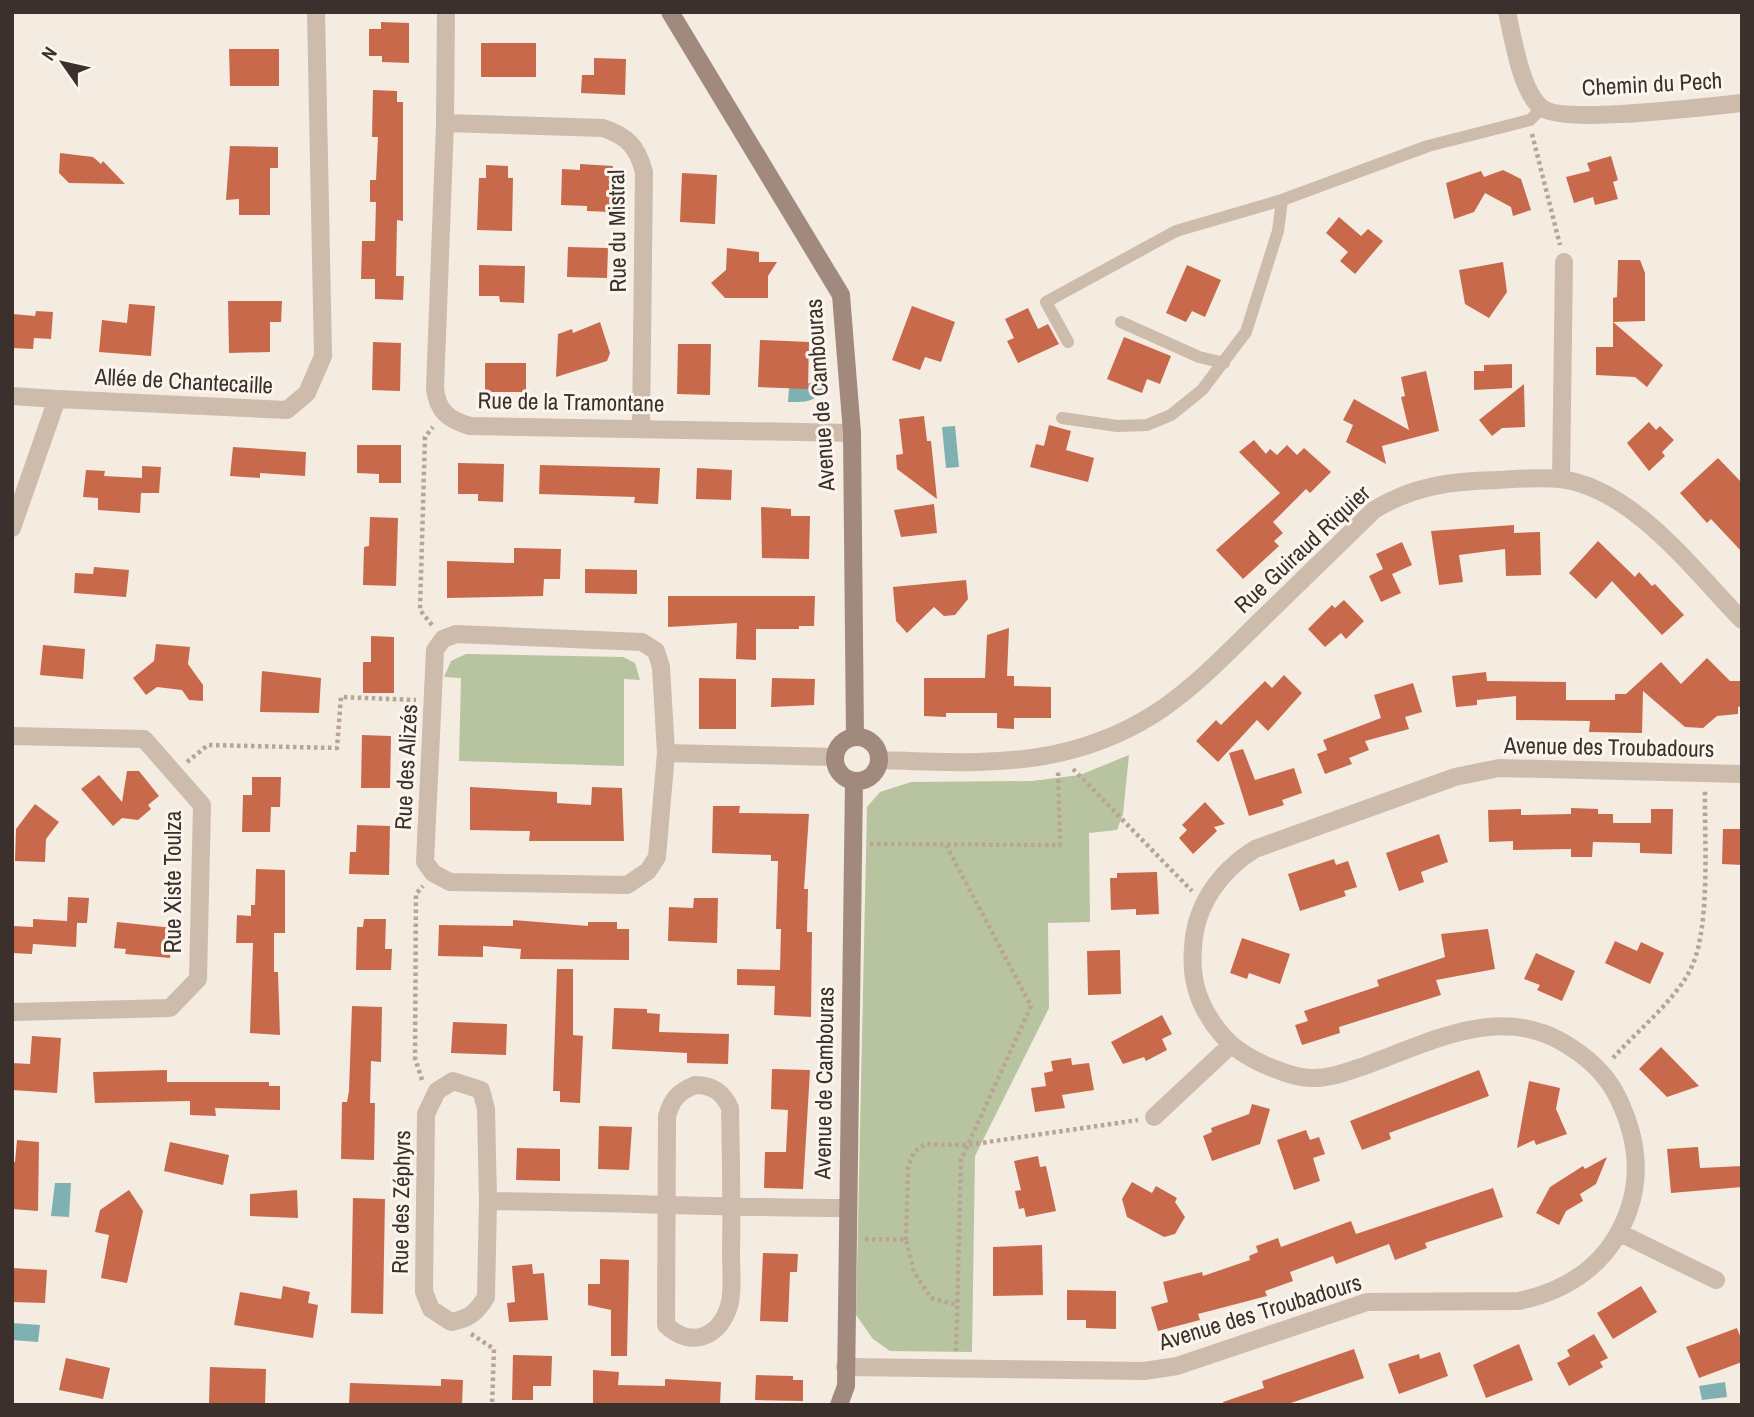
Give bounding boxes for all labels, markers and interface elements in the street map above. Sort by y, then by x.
north arrow [28,28,98,98]
text: N [35,42,63,65]
street label: Chemin du Pech [1581,64,1723,103]
street label: Rue du Mistral [600,169,633,293]
street label: Avenue de Cambouras [797,298,842,493]
street label: Allée de Chantecaille [93,360,274,401]
street label: Rue de la Tramontane [477,384,665,419]
street label: Rue Guiraud Riquier [1227,477,1377,620]
street label: Rue des Alizés [387,703,424,831]
street label: Avenue des Troubadours [1503,729,1714,764]
street label: Rue Xiste Toulza [157,810,188,953]
street label: Avenue de Cambouras [806,986,841,1181]
street label: Rue des Zéphyrs [384,1130,417,1274]
street label: Avenue des Troubadours [1154,1266,1365,1357]

